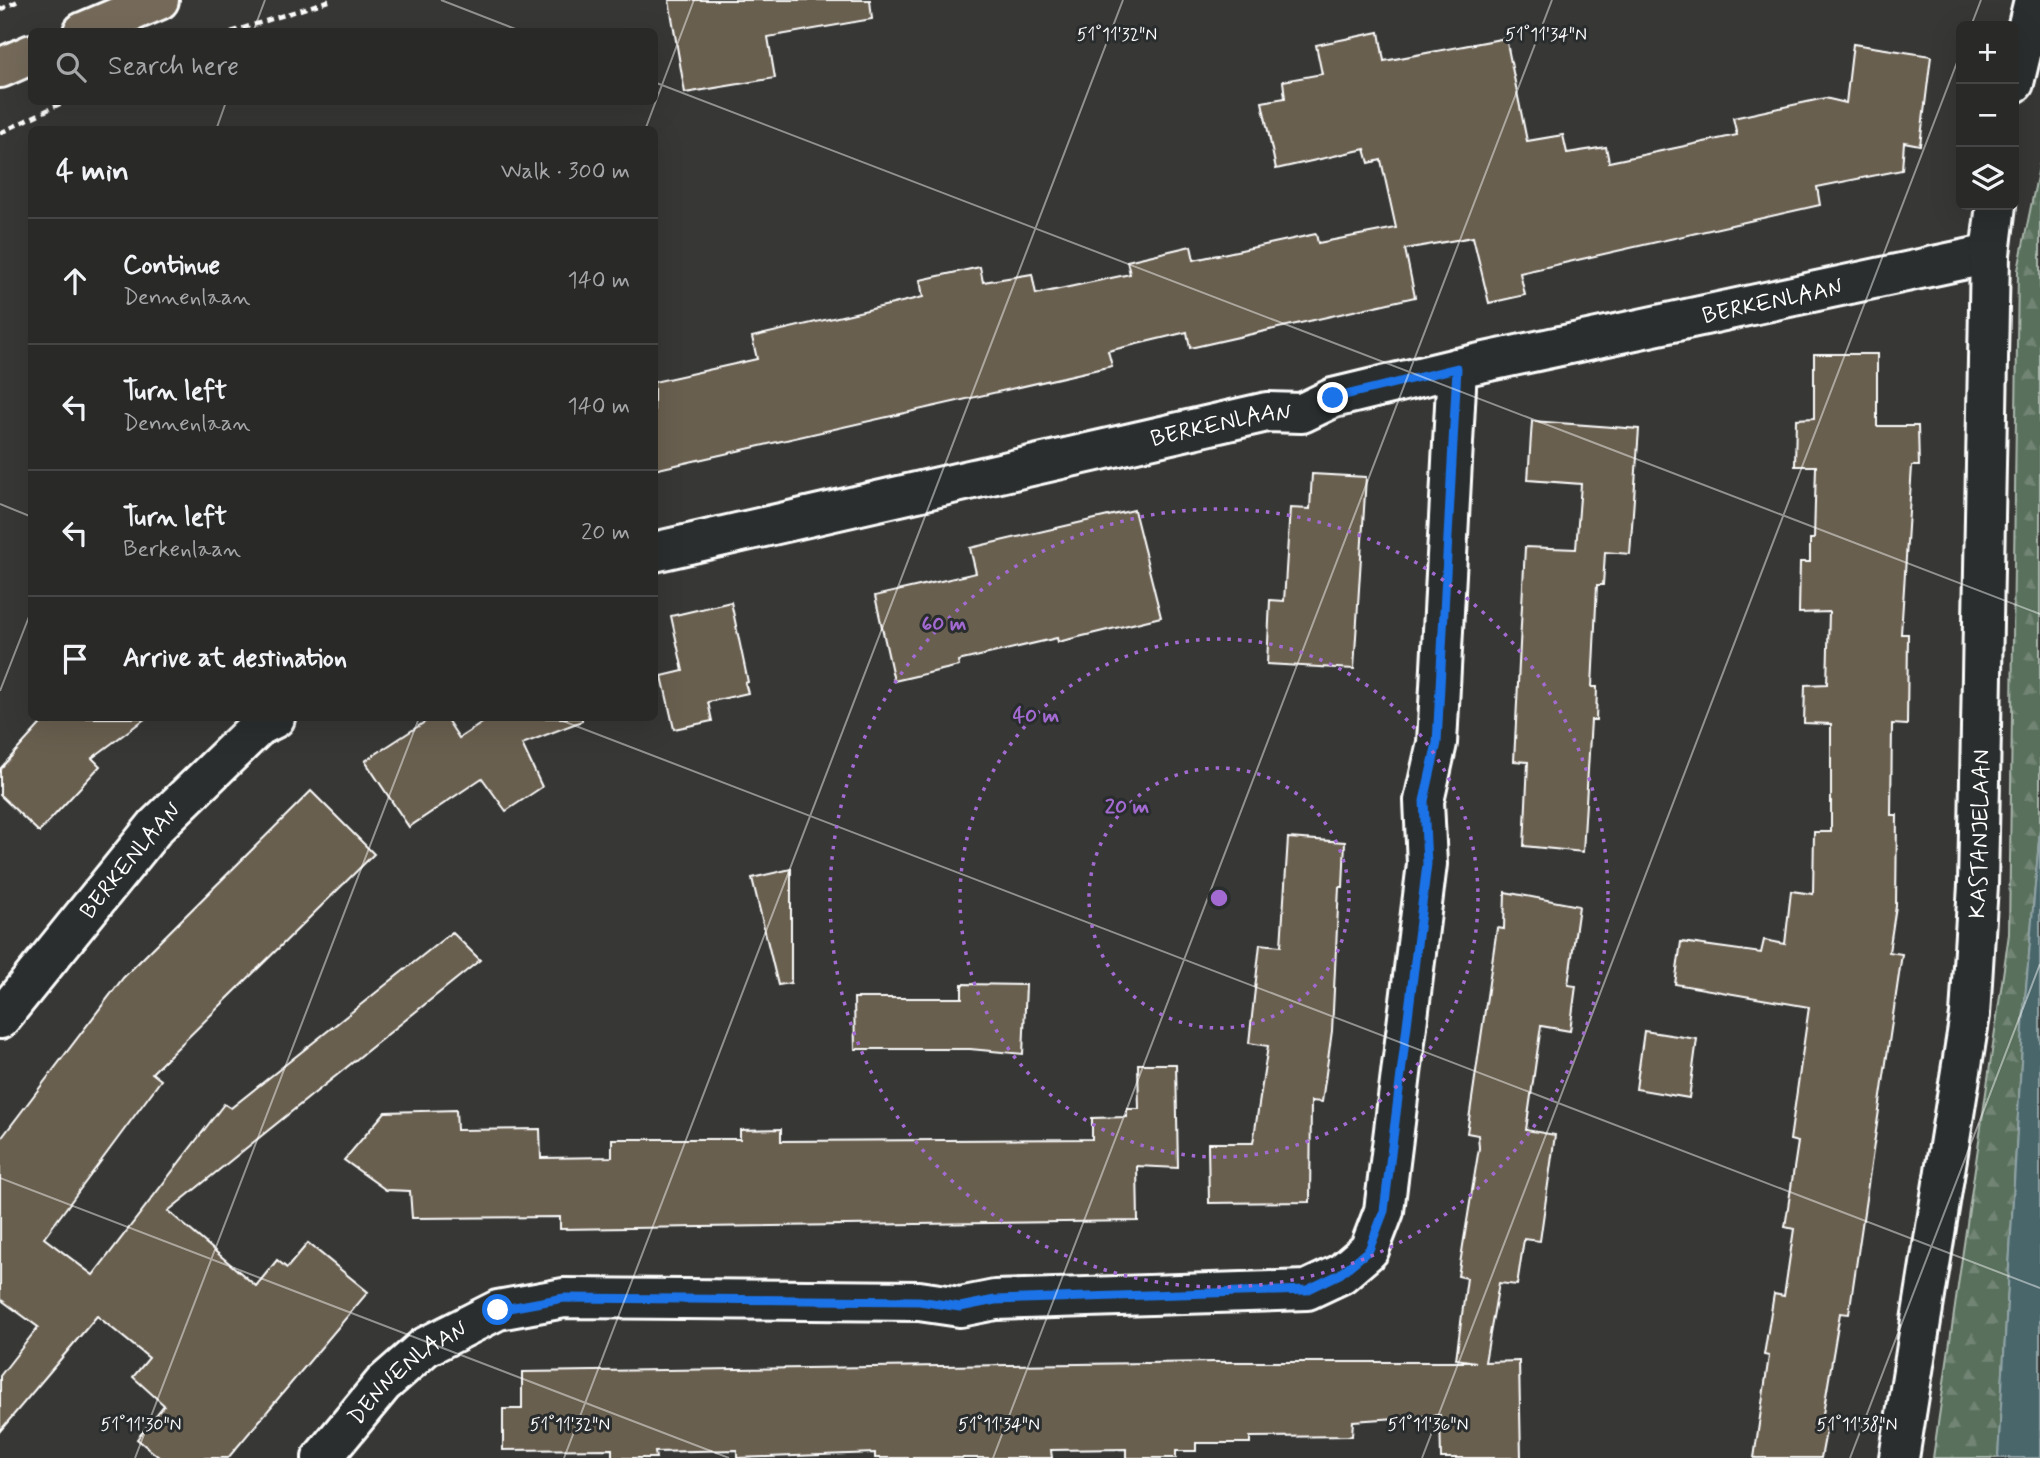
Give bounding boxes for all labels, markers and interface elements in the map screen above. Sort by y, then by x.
map controls [1956,21,2019,210]
button: + [1956,21,2019,84]
text: 51°11'32"N [1077,23,1157,47]
text: 51°11'34"N [1505,23,1587,47]
search box [28,28,658,105]
icon: search [52,48,90,86]
text: Search here [108,50,239,84]
button: − [1956,84,2019,147]
button: layers [1956,147,2019,210]
text: 4 min [56,152,129,191]
text: Walk · 300 m [501,157,630,187]
text: Continue [123,249,220,283]
icon: ahead [56,262,94,300]
text: 140 m [567,266,630,296]
street label: BERKENLAAN [1700,273,1846,332]
text: Dennenlaan [123,283,251,313]
text: Turn left [123,375,227,409]
route end [1317,382,1348,413]
icon: left [56,388,94,426]
text: 140 m [567,392,630,422]
street label: BERKENLAAN [1148,399,1291,455]
text: Dennenlaan [123,409,251,439]
text: Turn left [123,501,227,535]
icon: left [56,514,94,552]
text: 20 m [581,518,630,548]
text: Berkenlaan [123,535,241,565]
text: 60 m [921,610,967,638]
icon: arrive [56,640,94,678]
text: Arrive at destination [123,642,347,676]
text: 40 m [1013,702,1060,730]
street label: KASTANJELAAN [1963,749,1998,920]
text: 20 m [1105,793,1150,821]
street label: BERKENLAAN [74,797,188,926]
centre of rings [1207,886,1231,910]
route start [482,1294,513,1325]
street label: DENNENLAAN [342,1315,472,1432]
text: 51°11'30"N [100,1413,182,1437]
text: 51°11'32"N [530,1413,610,1437]
text: 51°11'34"N [958,1413,1040,1437]
text: 51°11'36"N [1388,1413,1468,1437]
text: 51°11'38"N [1817,1413,1897,1437]

